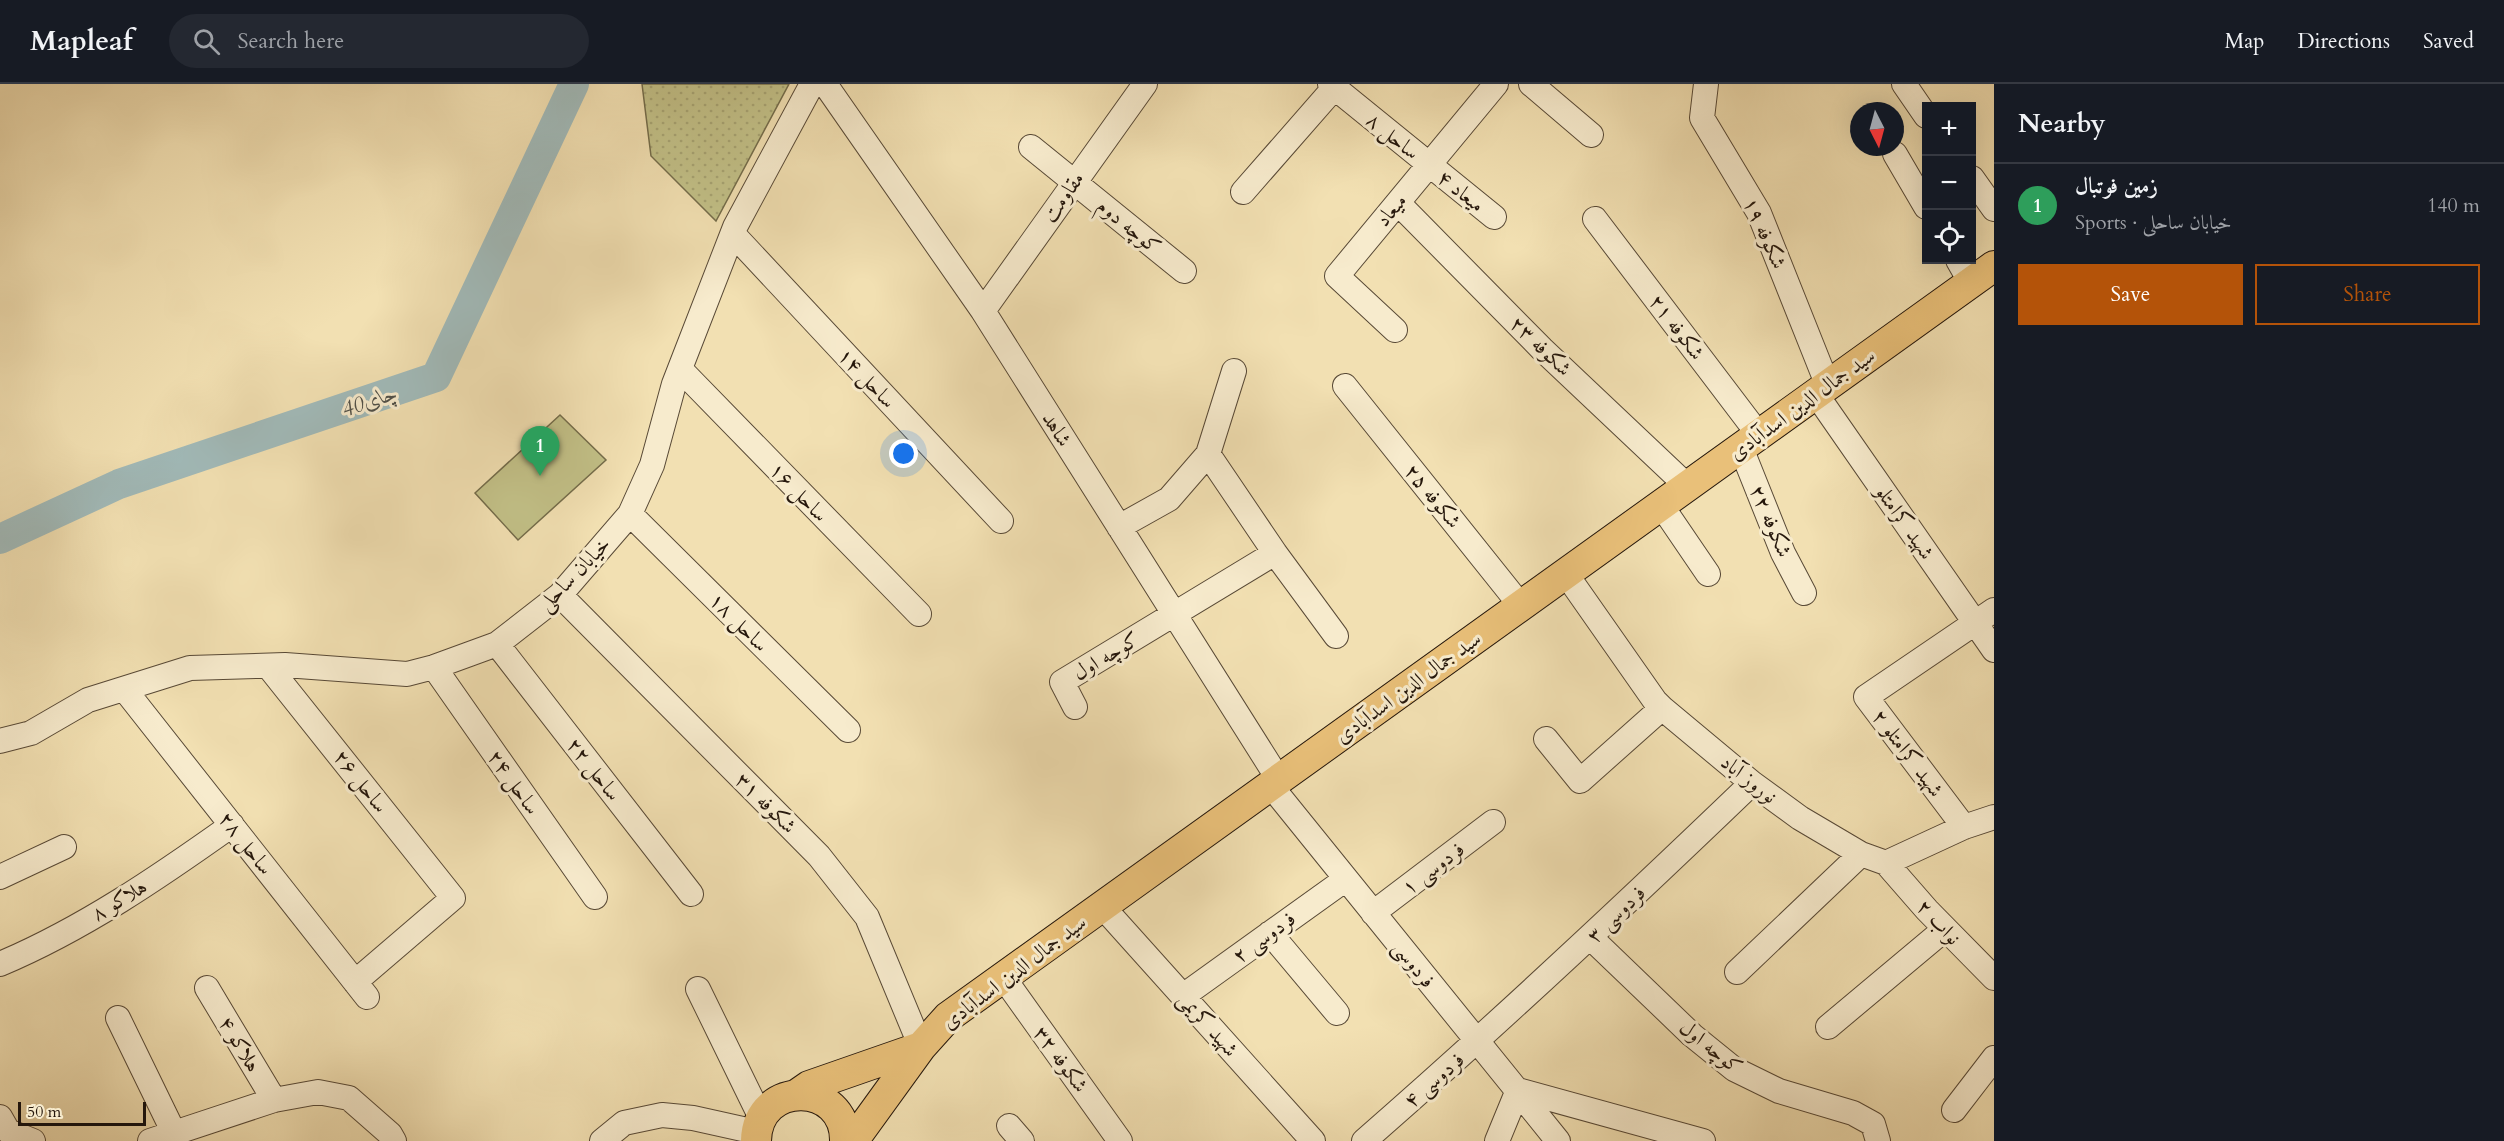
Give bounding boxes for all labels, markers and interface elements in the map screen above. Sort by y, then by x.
search box [169,14,589,68]
text: Mapleaf [30,22,133,60]
icon: search [190,25,223,58]
text: Search here [238,26,344,56]
text: Map [2224,27,2264,56]
text: Directions [2297,27,2390,56]
text: Saved [2423,27,2474,56]
north arrow [1850,102,1904,156]
map controls [1922,102,1976,264]
button: + [1922,102,1976,156]
street label: ساحل ۸ [1360,106,1425,167]
text: Nearby [2018,106,2106,141]
button: − [1922,156,1976,210]
street label: میعاد ۴ [1431,163,1490,219]
street label: مقاومت [1035,166,1091,229]
text: زمین فوتبال [2075,171,2158,201]
street label: میعاد [1369,187,1414,233]
street label: کوچه دوم [1089,192,1167,264]
text: 1 [2032,192,2043,219]
text: 140 m [2427,192,2480,219]
street label: شکوفه ۱۹ [1736,193,1793,274]
text: Sports · خیابان ساحلی [2075,209,2232,236]
button: locate [1922,210,1976,264]
button: Save [2018,264,2243,325]
button: Share [2255,264,2480,325]
street label: شکوفه ۲۱ [1642,288,1711,366]
street label: شکوفه ۲۳ [1503,310,1578,383]
street label: سید جمال الدین اسدآبادی [1723,341,1881,467]
street label: ساحل ۱۴ [831,342,902,415]
water label: 40چای [337,377,402,425]
street label: شاهد [1035,406,1078,452]
pin: 1 [520,426,560,476]
your location [889,439,918,468]
street label: ساحل ۱۶ [763,456,835,529]
street label: شکوفه ۲۵ [1397,458,1468,535]
street label: شهید کرامتلو [1867,477,1941,565]
street label: شکوفه ۲۲ [1742,481,1799,562]
street label: خیابان ساحلی [531,531,618,619]
street label: ساحل ۱۸ [703,586,775,658]
street label: سید جمال الدین اسدآبادی [1329,624,1487,750]
street label: کوچه اول [1067,625,1145,688]
street label: شهید کرامتلو ۲ [1865,703,1950,803]
street label: ساحل ۲۲ [560,732,628,807]
street label: ساحل ۲۶ [327,744,395,819]
street label: ساحل ۲۴ [481,744,546,821]
street label: نوروز آباد [1714,748,1783,811]
street label: شکوفه ۳۱ [729,766,803,840]
street label: ساحل ۲۸ [212,806,280,881]
street label: فردوسی ۱ [1396,835,1471,902]
street label: هلاکو ۸ [86,872,153,928]
street label: فردوسی ۳ [1580,879,1652,950]
street label: نواب ۲ [1910,893,1967,952]
street label: فردوسی ۲ [1227,905,1302,970]
street label: سید جمال الدین اسدآبادی [936,908,1093,1036]
street label: فردوسی [1385,934,1442,994]
street label: شهید کریمی [1171,985,1245,1063]
street label: هلاکو ۴ [212,1011,268,1078]
street label: کوچه اول [1673,1013,1748,1081]
street label: شکوفه ۳۲ [1027,1020,1095,1099]
street label: فردوسی ۴ [1398,1046,1471,1115]
scale bar [18,1099,146,1126]
text: 50 m [27,1101,61,1123]

